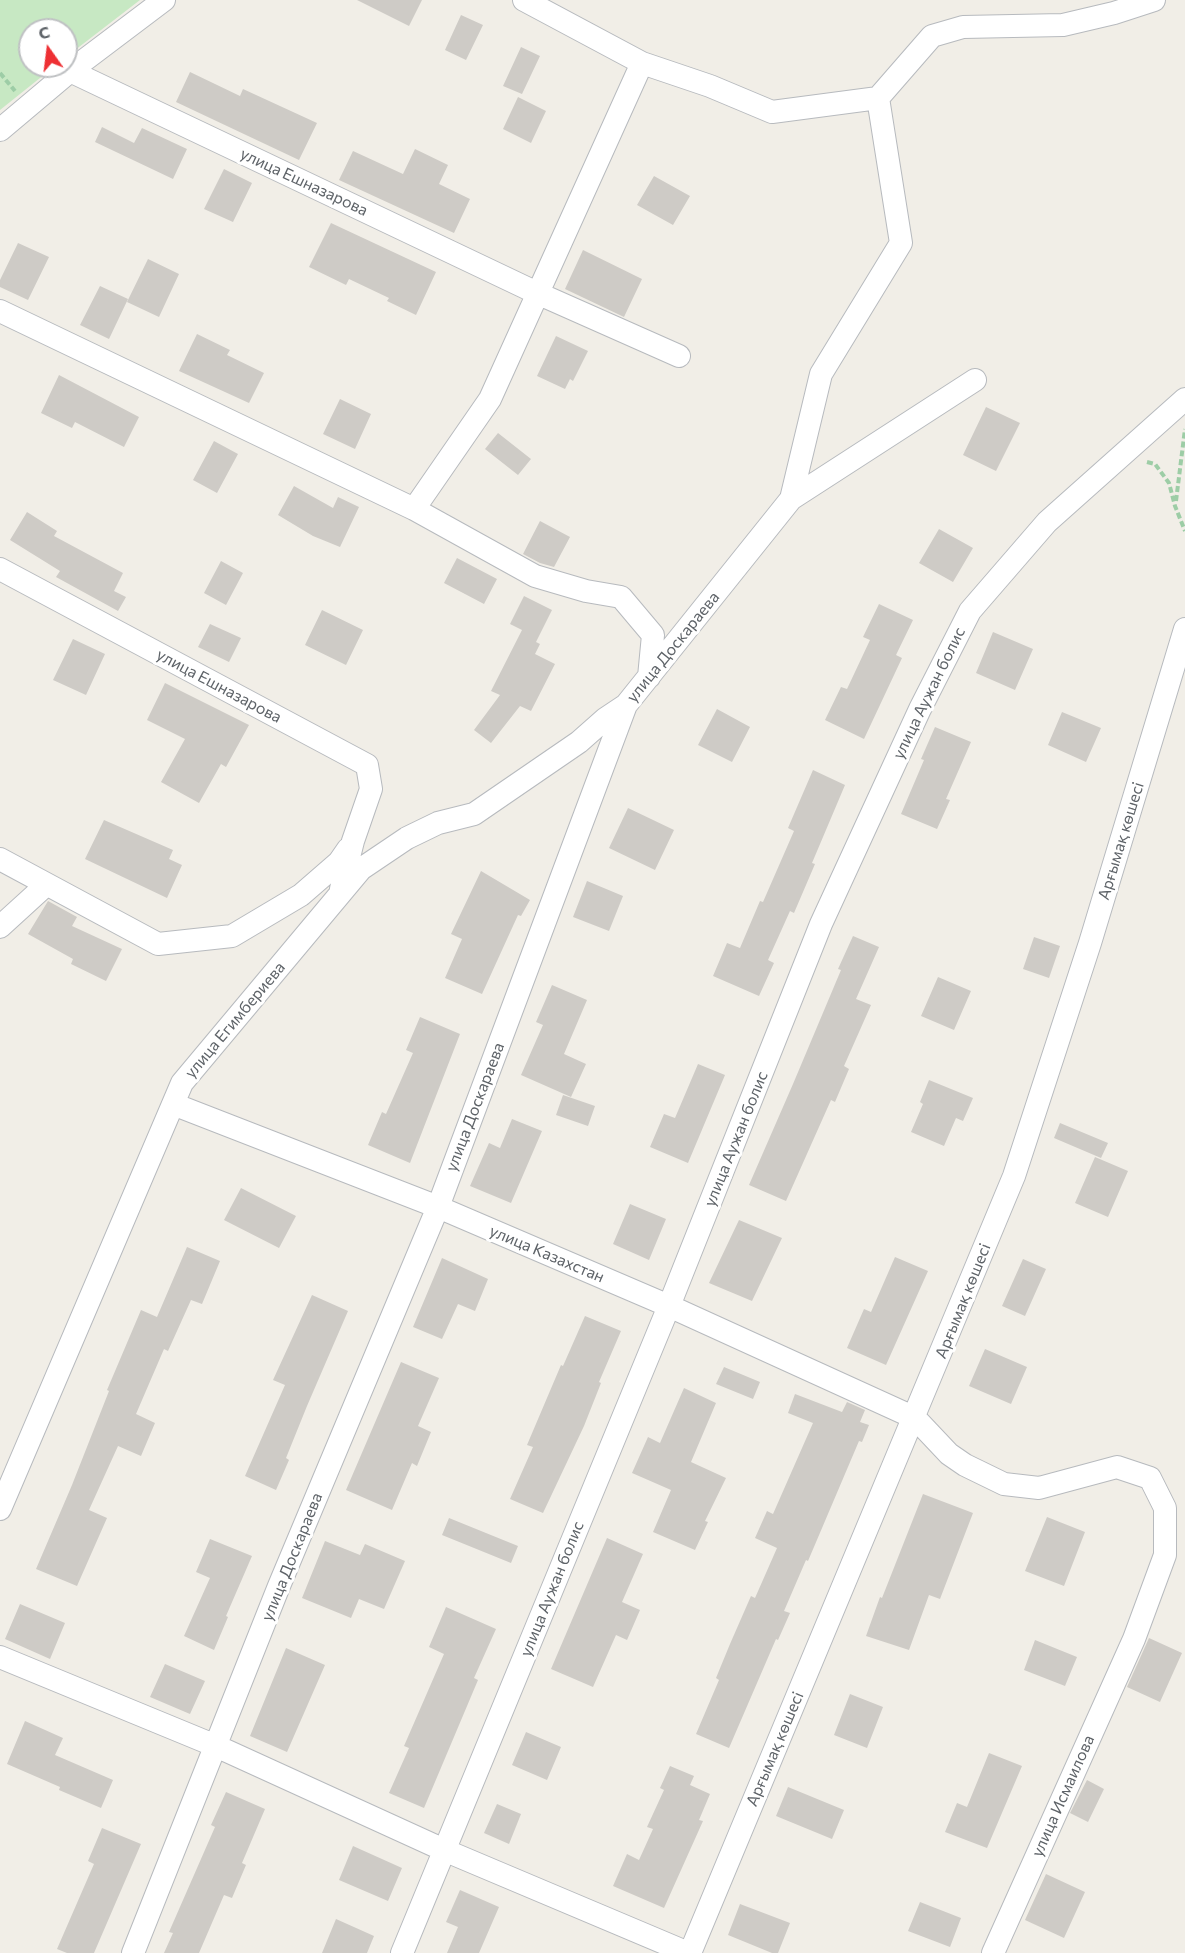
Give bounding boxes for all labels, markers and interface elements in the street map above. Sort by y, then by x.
north arrow [18,18,78,78]
text: С [36,21,52,43]
street label: улица Ешназарова [237,144,371,220]
street label: улица Доскараева [623,588,723,706]
street label: улица Аужан болис [889,624,969,762]
street label: улица Ешназарова [153,645,285,727]
street label: Арғымақ көшесі [1094,780,1148,902]
street label: улица Егимбериева [181,958,289,1082]
street label: улица Доскараева [442,1040,508,1174]
street label: улица Аужан болис [700,1069,772,1209]
street label: улица Казахстан [487,1221,607,1287]
street label: Арғымақ көшесі [931,1241,995,1361]
street label: улица Доскараева [258,1490,326,1624]
street label: улица Аужан болис [516,1519,588,1659]
street label: Арғымақ көшесі [742,1689,808,1809]
street label: улица Исмаилова [1028,1732,1098,1860]

